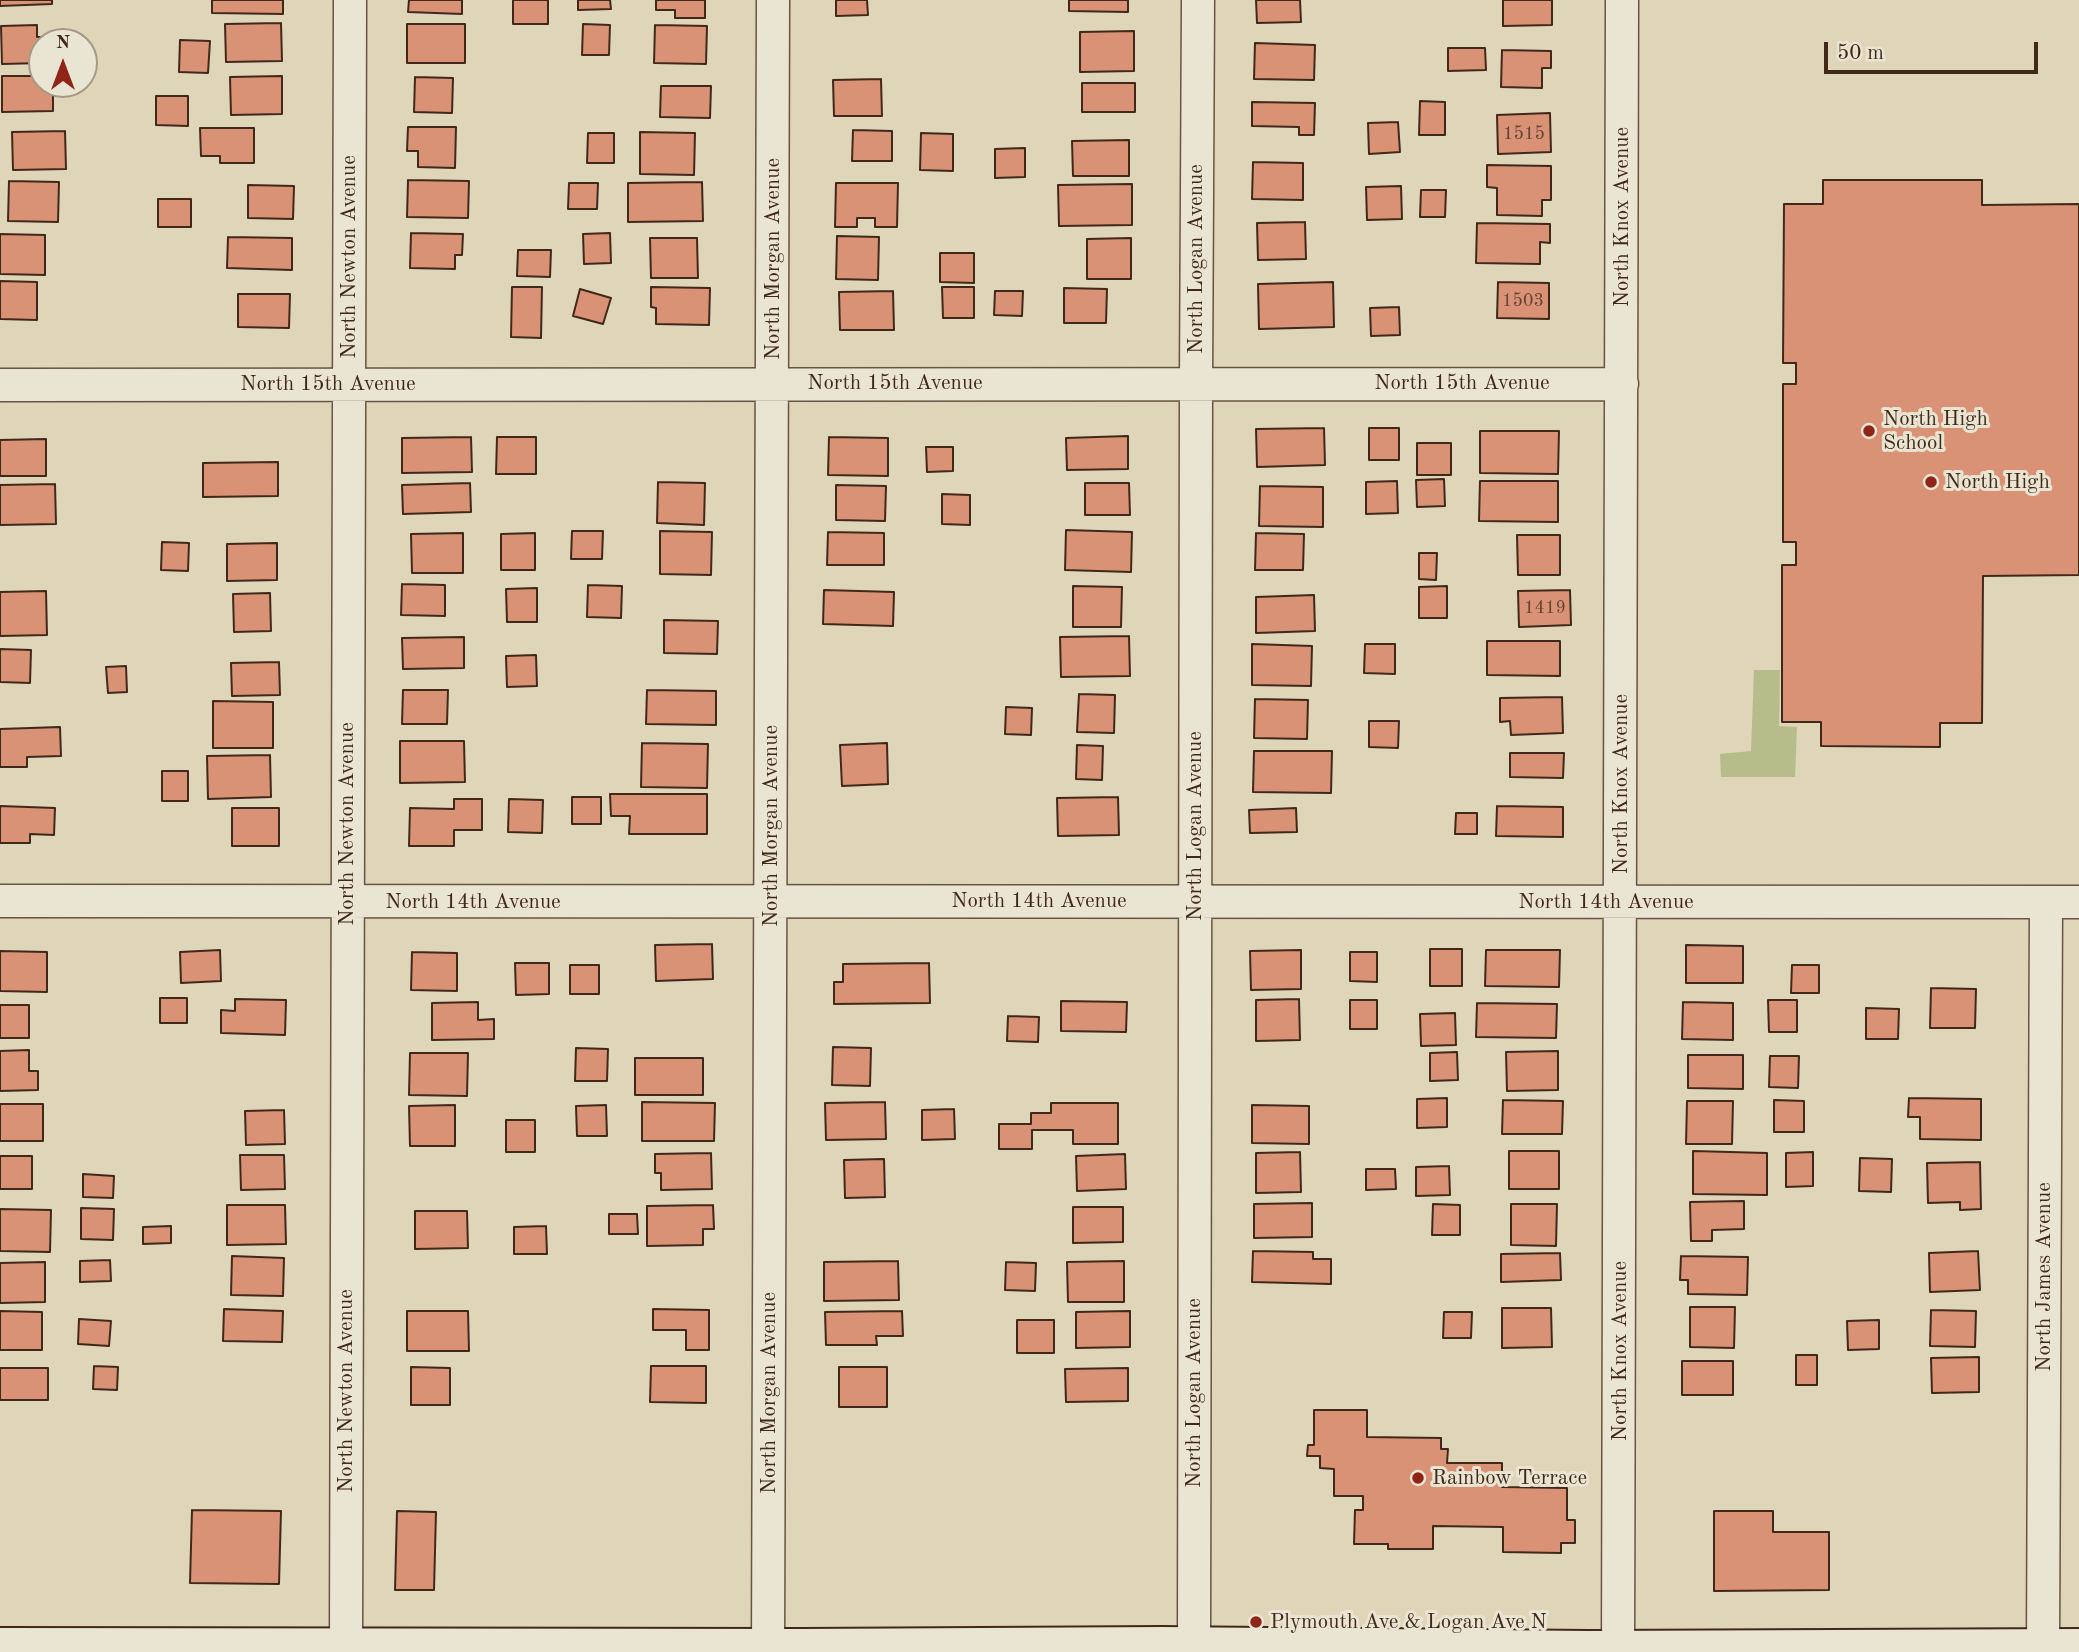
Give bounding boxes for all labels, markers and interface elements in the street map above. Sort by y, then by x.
north arrow [28,28,98,98]
scale bar [1827,28,2040,72]
text: N [56,34,70,53]
text: 50 m [1837,43,1884,64]
house number: 1515 [1503,123,1545,145]
street label: North Knox Avenue [1609,127,1635,307]
street label: North Newton Avenue [336,155,362,359]
street label: North Morgan Avenue [760,158,786,360]
street label: North Logan Avenue [1183,164,1209,354]
house number: 1503 [1502,290,1544,312]
street label: North 15th Avenue [807,370,983,396]
street label: North 15th Avenue [1374,370,1550,396]
street label: North 15th Avenue [240,371,416,397]
place label: North High School [1883,406,1988,456]
marker: North High School [1861,423,1877,439]
place label: North High [1945,469,2050,495]
marker: North High [1923,474,1939,490]
house number: 1419 [1524,597,1566,619]
street label: North Knox Avenue [1608,694,1634,874]
street label: North Newton Avenue [334,722,360,926]
street label: North Morgan Avenue [758,725,784,927]
street label: North Logan Avenue [1182,731,1208,921]
street label: North 14th Avenue [951,888,1127,914]
street label: North 14th Avenue [385,889,561,915]
street label: North 14th Avenue [1518,889,1694,915]
street label: North James Avenue [2031,1182,2057,1372]
street label: North Knox Avenue [1607,1261,1633,1441]
street label: North Newton Avenue [333,1289,359,1493]
street label: North Morgan Avenue [756,1292,782,1494]
street label: North Logan Avenue [1181,1298,1207,1488]
place label: Rainbow Terrace [1432,1465,1587,1491]
marker: Rainbow Terrace [1410,1470,1426,1486]
place label: Plymouth Ave & Logan Ave N [1270,1609,1547,1635]
marker: Plymouth Ave & Logan Ave N [1248,1614,1264,1630]

